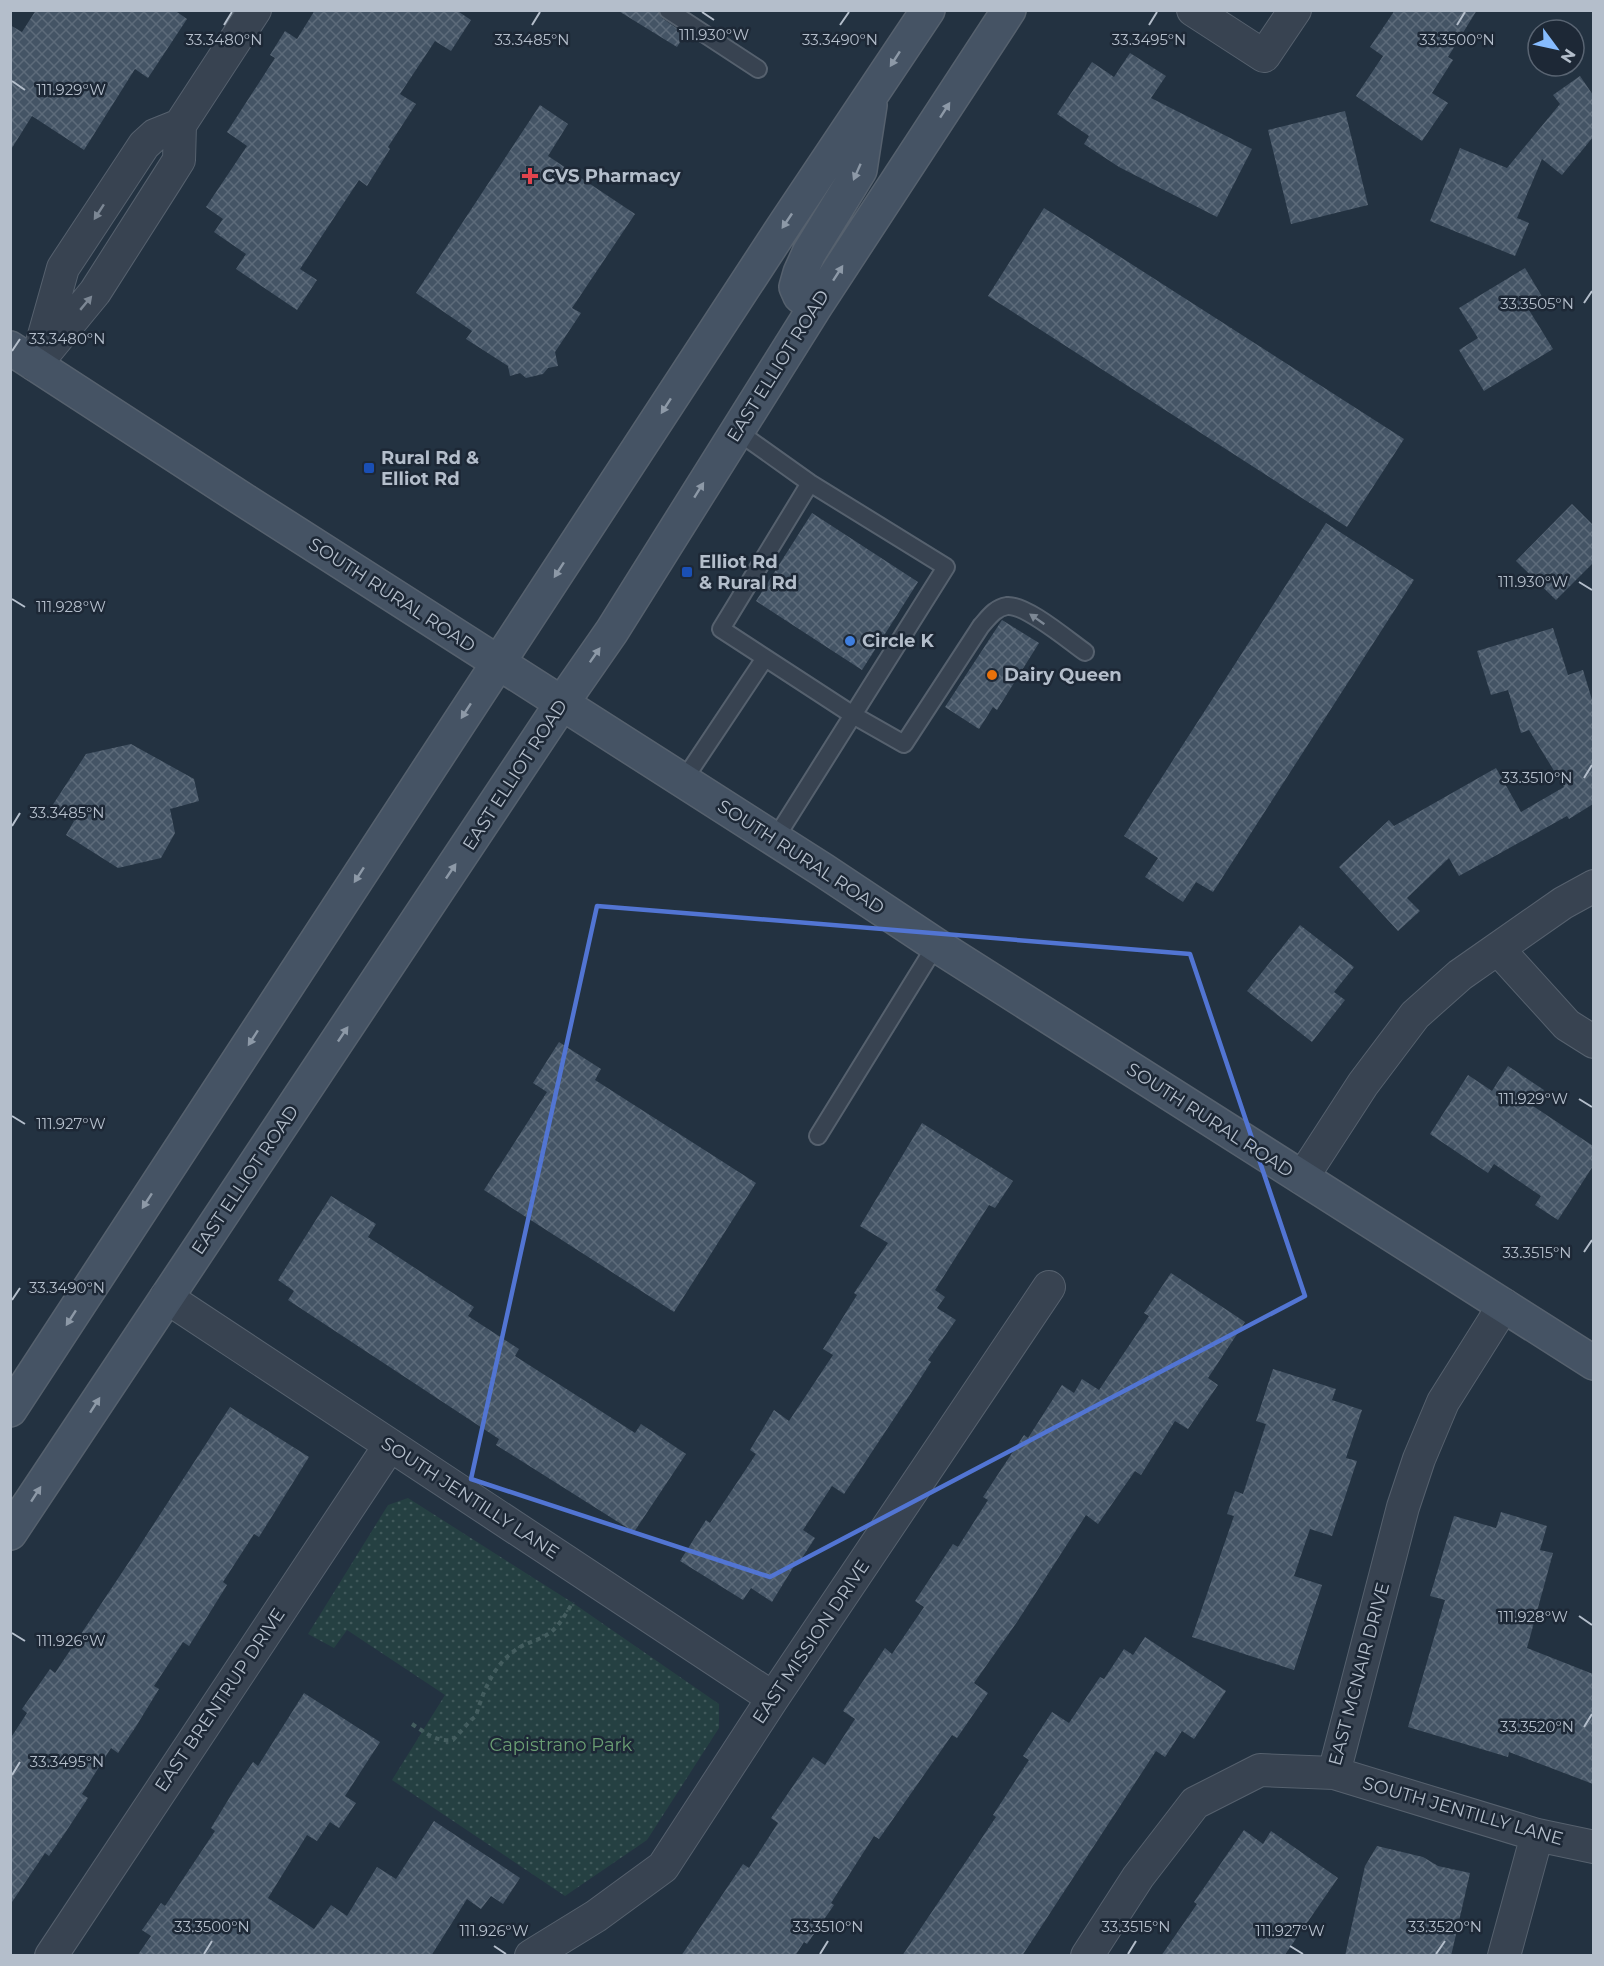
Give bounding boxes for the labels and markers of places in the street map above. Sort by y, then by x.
place label: CVS Pharmacy [542,165,681,187]
marker: CVS Pharmacy [523,169,537,183]
place label: Rural Rd & Elliot Rd [381,447,479,490]
marker: Rural Rd & Elliot Rd [362,461,376,475]
place label: Elliot Rd & Rural Rd [699,551,797,594]
marker: Elliot Rd & Rural Rd [680,565,694,579]
place label: Circle K [862,630,934,652]
marker: Circle K [843,634,857,648]
place label: Dairy Queen [1004,664,1122,686]
marker: Dairy Queen [985,668,999,682]

